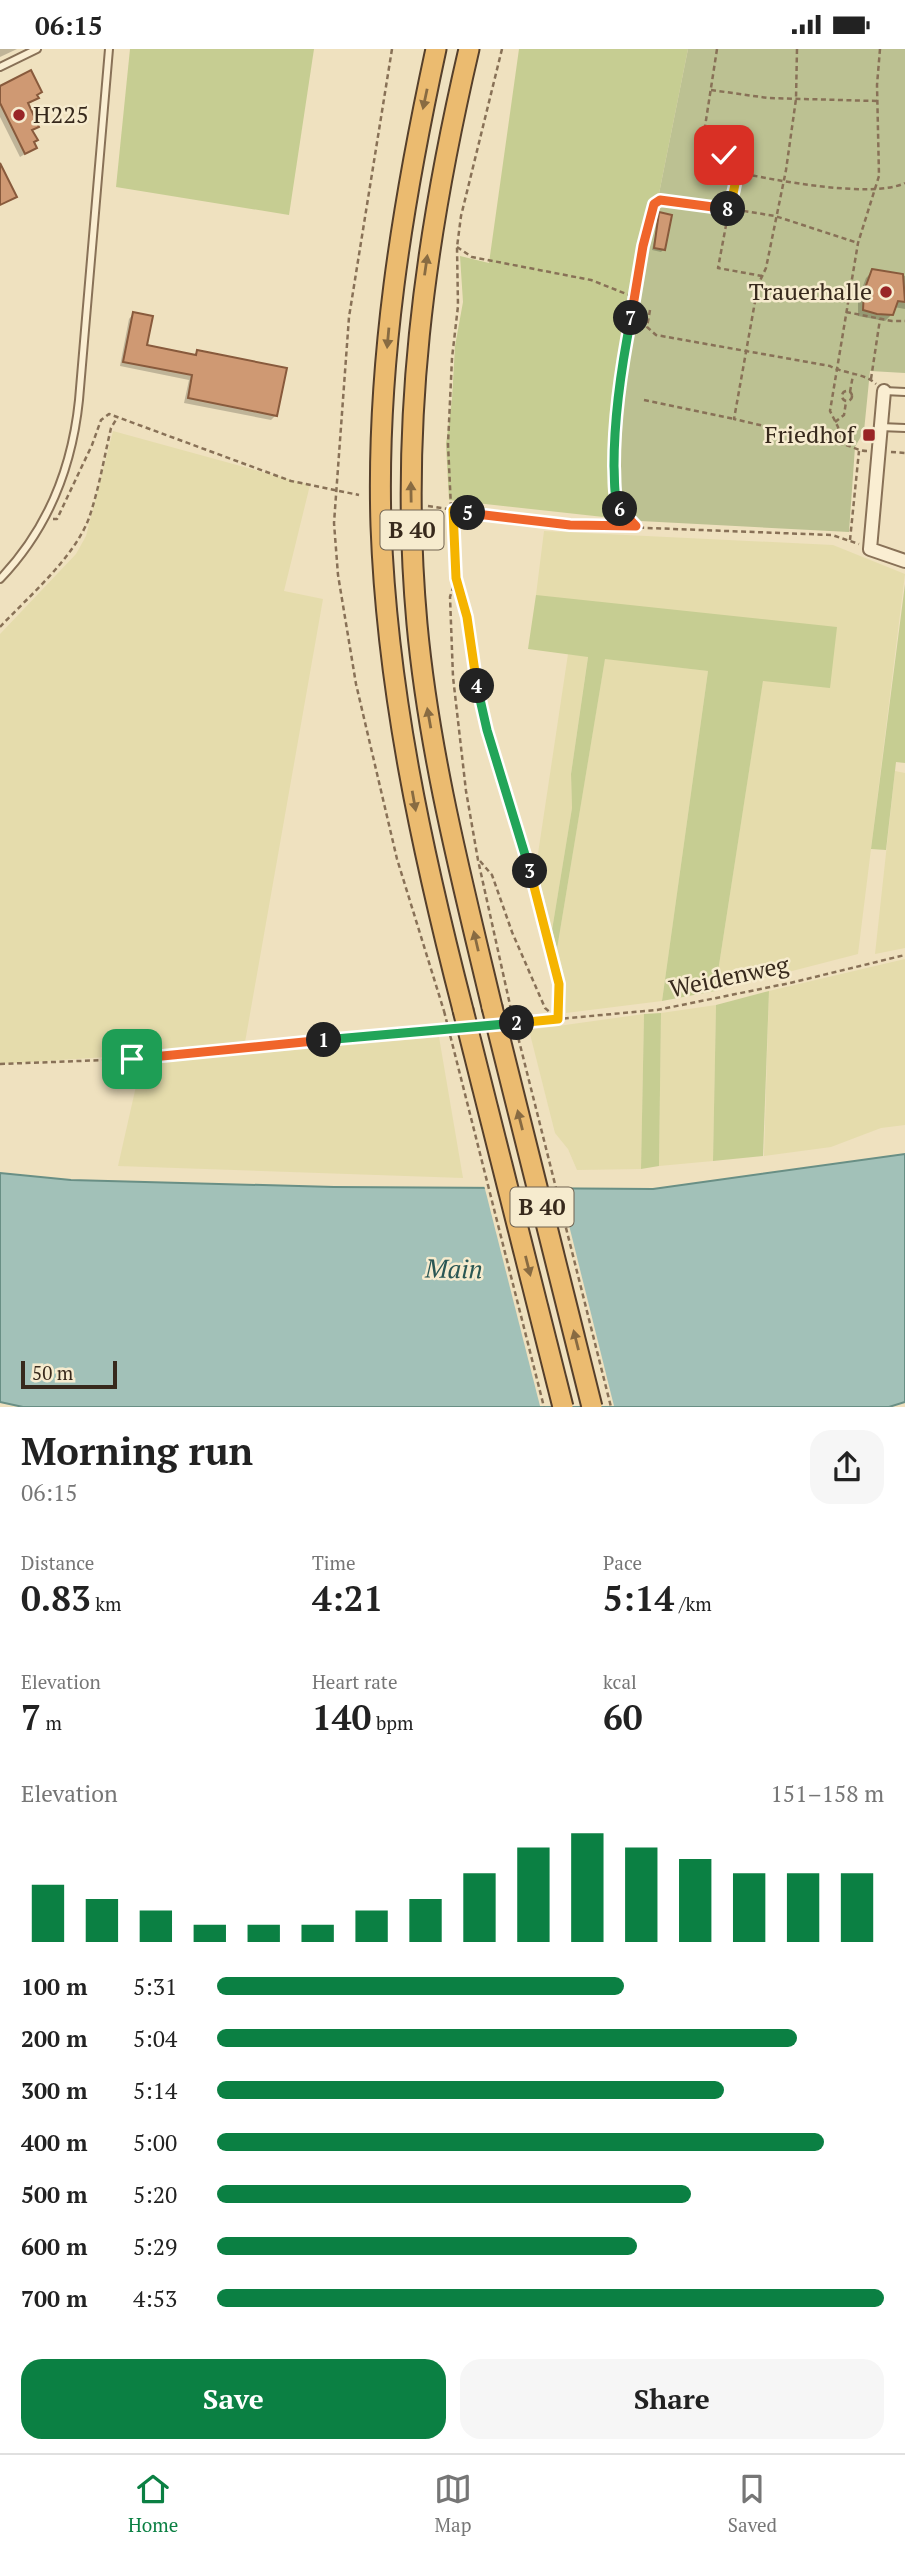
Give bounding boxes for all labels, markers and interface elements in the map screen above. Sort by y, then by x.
text: 06:15 [35,8,103,42]
one-way arrow [420,88,431,110]
place label: H225 [33,98,89,130]
marker: H225 [11,107,27,123]
pin [694,125,754,185]
icon: check [705,136,743,174]
pin: 8 [710,191,746,227]
text: 8 [722,196,733,221]
one-way arrow [421,254,432,276]
place label: Trauerhalle [749,275,872,307]
marker: Trauerhalle [878,284,894,300]
pin: 7 [614,301,648,335]
text: 7 [625,305,636,330]
one-way arrow [382,328,393,350]
place label: Friedhof [765,418,857,450]
marker: Friedhof [861,427,877,443]
one-way arrow [405,481,417,503]
pin: 6 [602,491,638,526]
pin: 5 [450,496,486,531]
text: 6 [614,496,625,521]
text: 5 [462,500,473,525]
road number: B 40 [380,510,444,549]
pin: 4 [460,669,494,703]
text: 4 [471,673,482,698]
one-way arrow [423,707,434,729]
one-way arrow [409,790,420,812]
pin: 3 [512,853,548,889]
text: 3 [524,858,535,883]
one-way arrow [470,930,481,952]
street label: Weidenweg [666,948,792,1004]
pin: 2 [500,1005,534,1041]
text: 2 [511,1010,522,1035]
pin: 1 [306,1023,342,1058]
text: 1 [318,1027,329,1052]
pin [102,1029,162,1089]
icon: arrive [113,1040,151,1078]
one-way arrow [514,1109,525,1131]
road number: B 40 [510,1187,574,1226]
water label: Main [424,1250,483,1286]
one-way arrow [523,1255,534,1277]
one-way arrow [570,1329,581,1351]
scale bar [21,1357,117,1389]
text: 50 m [32,1360,73,1385]
text: Morning run [21,1426,253,1476]
button: share [810,1430,884,1504]
text: 06:15 [21,1477,78,1508]
text: Distance [21,1550,94,1575]
text: Time [312,1550,355,1575]
text: Pace [603,1550,642,1575]
text: 0.83 [21,1575,91,1621]
text: 4:21 [312,1575,383,1621]
text: 5:14 [603,1575,674,1621]
text: km [91,1591,122,1616]
text: /km [674,1591,712,1616]
text: Elevation [21,1669,101,1694]
text: Heart rate [312,1669,397,1694]
text: kcal [603,1669,637,1694]
text: 7 [21,1694,41,1740]
text: 140 [312,1694,371,1740]
text: 60 [603,1694,643,1740]
text: m [41,1710,62,1735]
text: bpm [371,1710,413,1735]
text: Elevation [21,1778,118,1809]
text: 151–158 m [771,1778,884,1809]
text: 100 m [21,1971,87,2002]
text: 5:31 [133,1971,177,2002]
text: 200 m [21,2023,87,2054]
text: 5:04 [133,2023,177,2054]
text: 300 m [21,2075,87,2106]
text: 5:14 [133,2075,177,2106]
text: 400 m [21,2127,87,2158]
text: 5:00 [133,2127,177,2158]
text: 500 m [21,2179,87,2210]
text: 5:20 [133,2179,177,2210]
text: 600 m [21,2231,87,2262]
text: 5:29 [133,2231,177,2262]
text: 700 m [21,2283,87,2314]
text: 4:53 [133,2283,177,2314]
button: Save [21,2359,446,2439]
button: Share [460,2359,884,2439]
tab: Home [128,2470,178,2537]
tab: Map [434,2470,472,2537]
tab: Saved [728,2470,777,2537]

